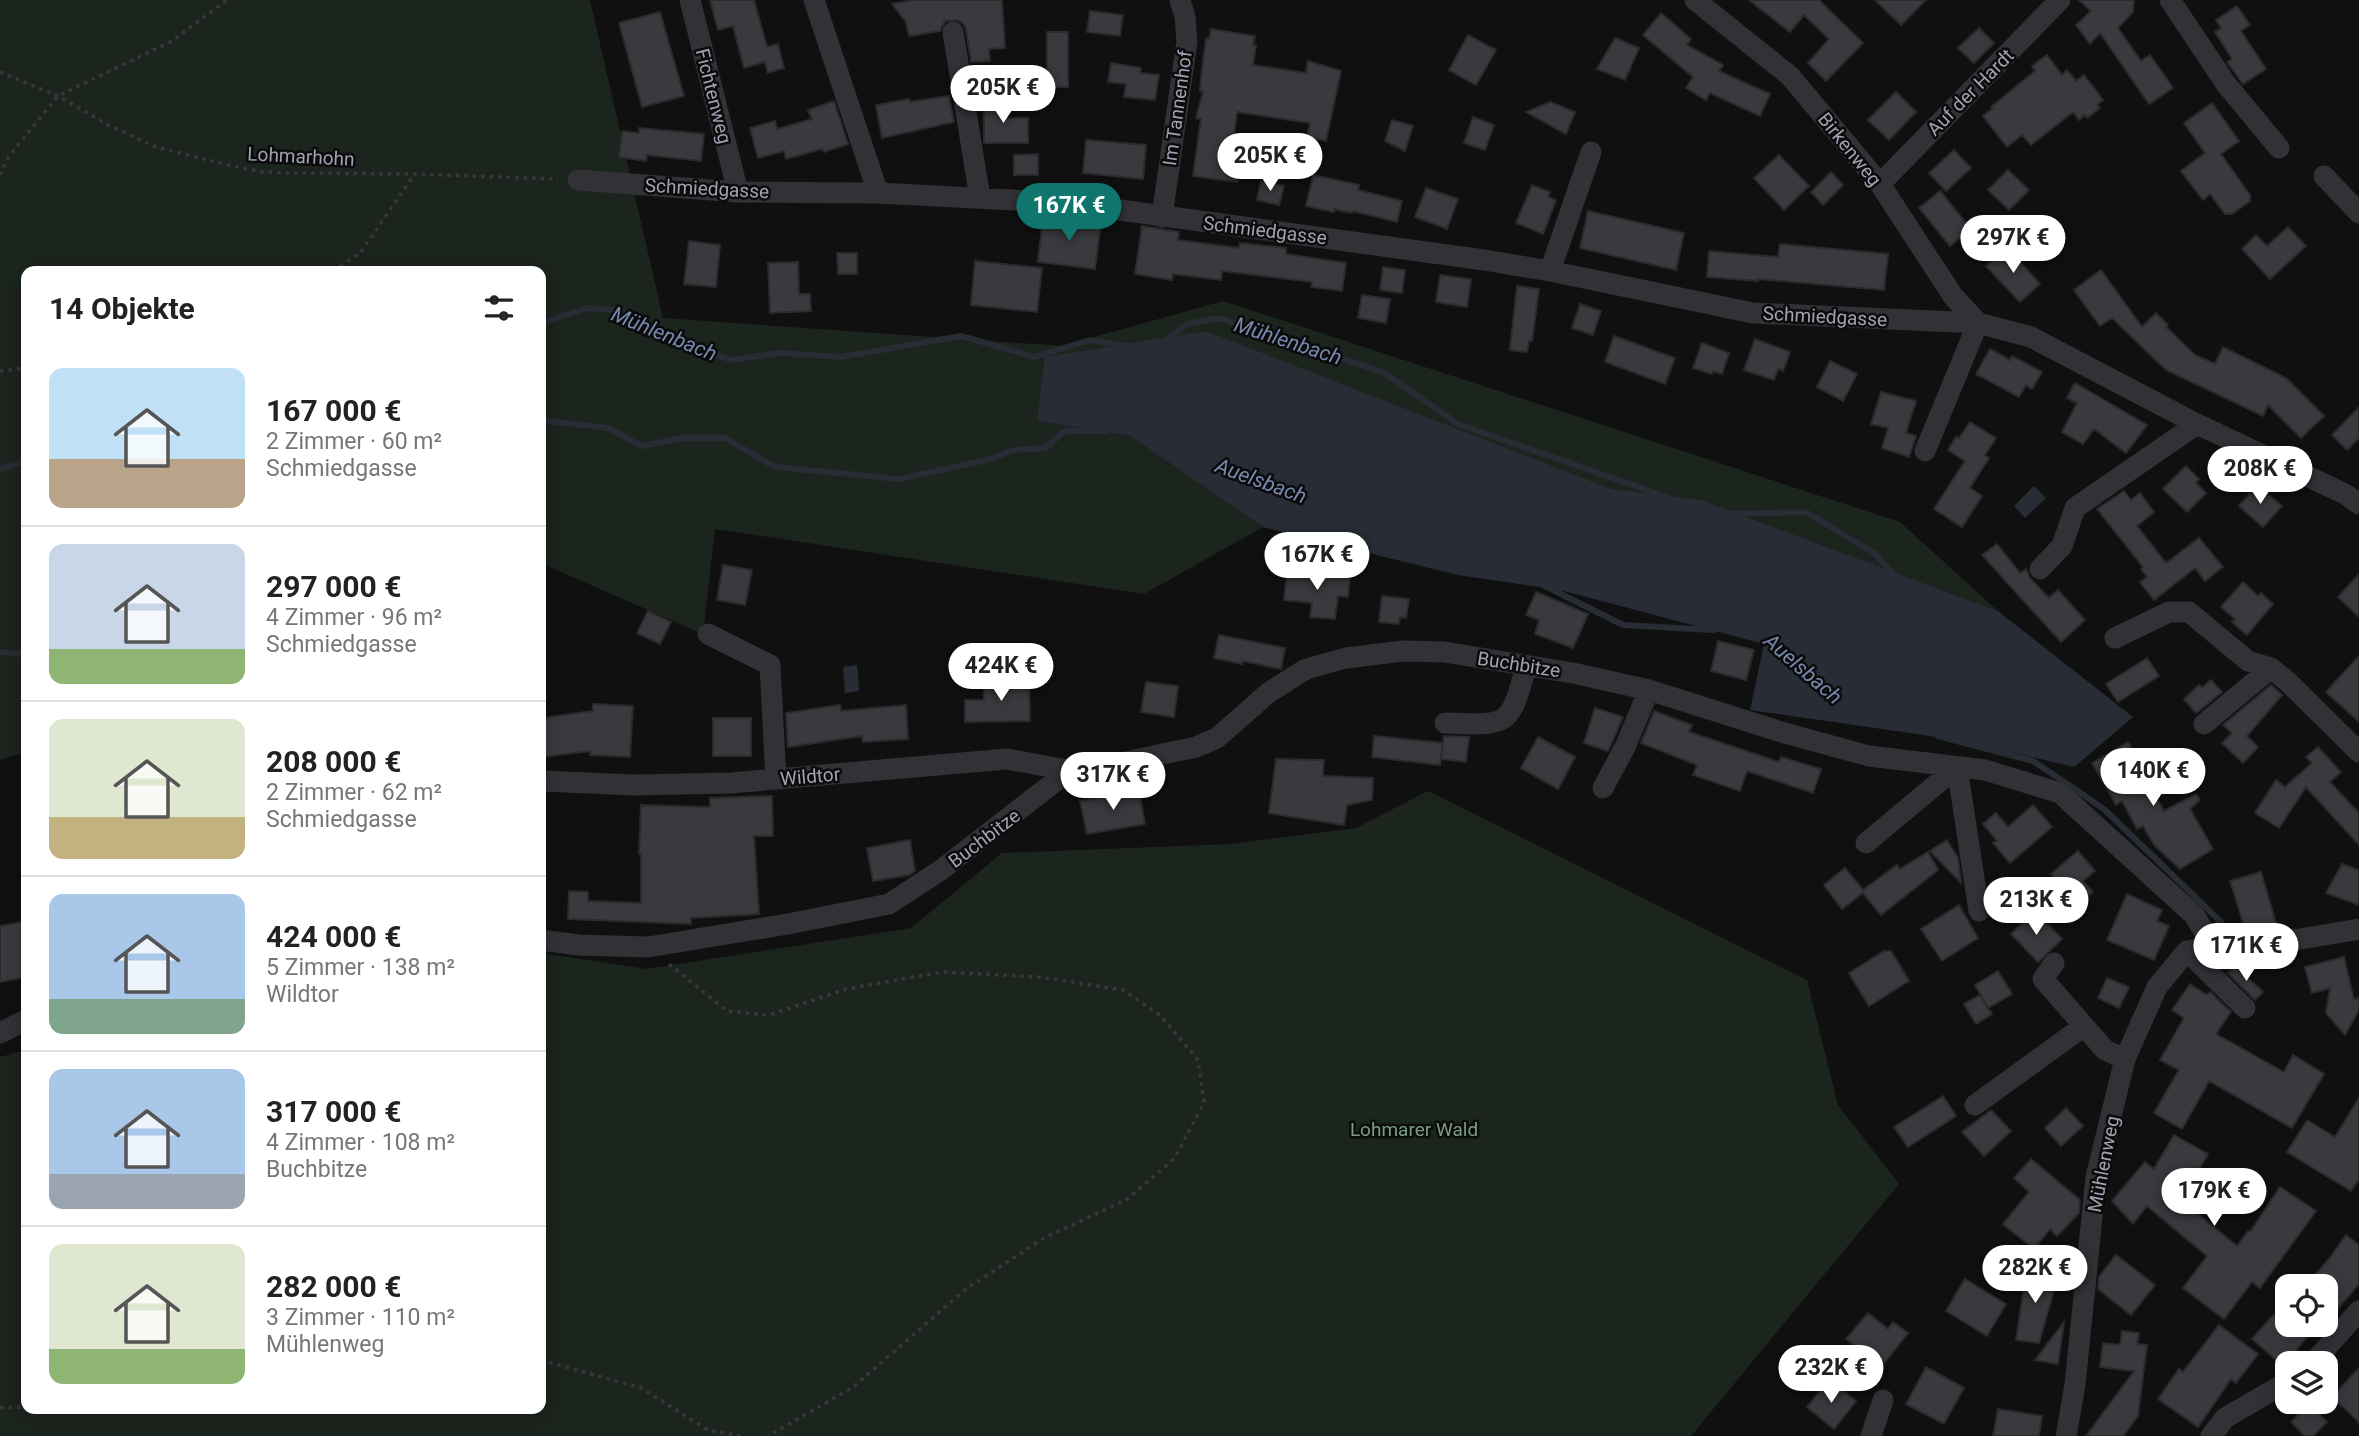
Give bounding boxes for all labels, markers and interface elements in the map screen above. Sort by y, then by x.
street label: Auf der Hardt [1922,44,2018,140]
street label: Fichtenweg [691,46,736,146]
street label: Im Tannenhof [1158,49,1197,167]
pin: 205K € [946,66,1060,125]
text: 205K € [966,74,1040,101]
street label: Birkenweg [1813,108,1886,191]
pin: 205K € [1213,134,1327,193]
street label: Lohmarhohn [247,142,355,171]
text: 205K € [1233,142,1307,169]
street label: Schmiedgasse [644,174,770,203]
pin: 167K € [1012,184,1126,243]
text: 167K € [1032,192,1106,219]
street label: Schmiedgasse [1202,211,1328,249]
pin: 297K € [1956,216,2070,275]
text: 297K € [1976,224,2050,251]
icon: filters [480,289,518,327]
text: 14 Objekte [49,291,195,326]
water label: Mühlenbach [608,302,720,366]
street label: Schmiedgasse [1762,302,1888,331]
water label: Mühlenbach [1231,312,1345,370]
text: 167 000 € [266,393,401,428]
icon: home [105,396,189,480]
text: 2 Zimmer · 60 m² [266,428,442,455]
pin: 208K € [2203,447,2317,506]
water label: Auelsbach [1211,453,1310,509]
text: Schmiedgasse [266,455,417,482]
text: 208K € [2223,455,2297,482]
pin: 167K € [1260,532,1374,592]
text: 167K € [1280,541,1354,568]
text: 297 000 € [266,569,401,604]
icon: home [105,572,189,656]
text: 4 Zimmer · 96 m² [266,604,442,631]
water label: Auelsbach [1758,628,1847,709]
text: Schmiedgasse [266,631,417,658]
pin: 424K € [944,644,1058,703]
street label: Buchbitze [1476,647,1562,682]
text: 424K € [964,652,1038,679]
text: 208 000 € [266,744,401,779]
icon: home [105,747,189,831]
pin: 140K € [2096,748,2210,808]
pin: 317K € [1056,752,1170,812]
text: 140K € [2116,757,2190,784]
text: 317K € [1076,761,1150,788]
street label: Wildtor [779,762,842,791]
text: 2 Zimmer · 62 m² [266,779,442,806]
street label: Buchbitze [944,804,1025,873]
text: Schmiedgasse [266,806,417,833]
pin: 213K € [1979,878,2093,937]
text: 213K € [1999,886,2073,913]
text: 424 000 € [266,919,401,954]
icon: home [105,922,189,1006]
pin: 171K € [2189,923,2303,983]
text: 171K € [2209,932,2283,959]
text: 5 Zimmer · 138 m² [266,954,455,981]
text: Wildtor [266,981,339,1008]
text: 317 000 € [266,1094,401,1129]
icon: home [105,1097,189,1181]
street label: Mühlenweg [2083,1114,2124,1214]
park label: Lohmarer Wald [1350,1118,1478,1141]
text: 4 Zimmer · 108 m² [266,1129,455,1156]
text: Buchbitze [266,1156,367,1183]
pin: 179K € [2157,1168,2271,1228]
text: 179K € [2177,1177,2251,1204]
pin: 282K € [1978,1246,2092,1305]
text: 282K € [1998,1254,2072,1281]
text: 282 000 € [266,1269,401,1304]
icon: home [105,1272,189,1356]
map controls [2275,1274,2338,1414]
button: locate [2275,1274,2338,1337]
text: 3 Zimmer · 110 m² [266,1304,455,1331]
text: Mühlenweg [266,1331,384,1358]
pin: 232K € [1774,1346,1888,1405]
button: layers [2275,1351,2338,1414]
text: 232K € [1794,1354,1868,1381]

